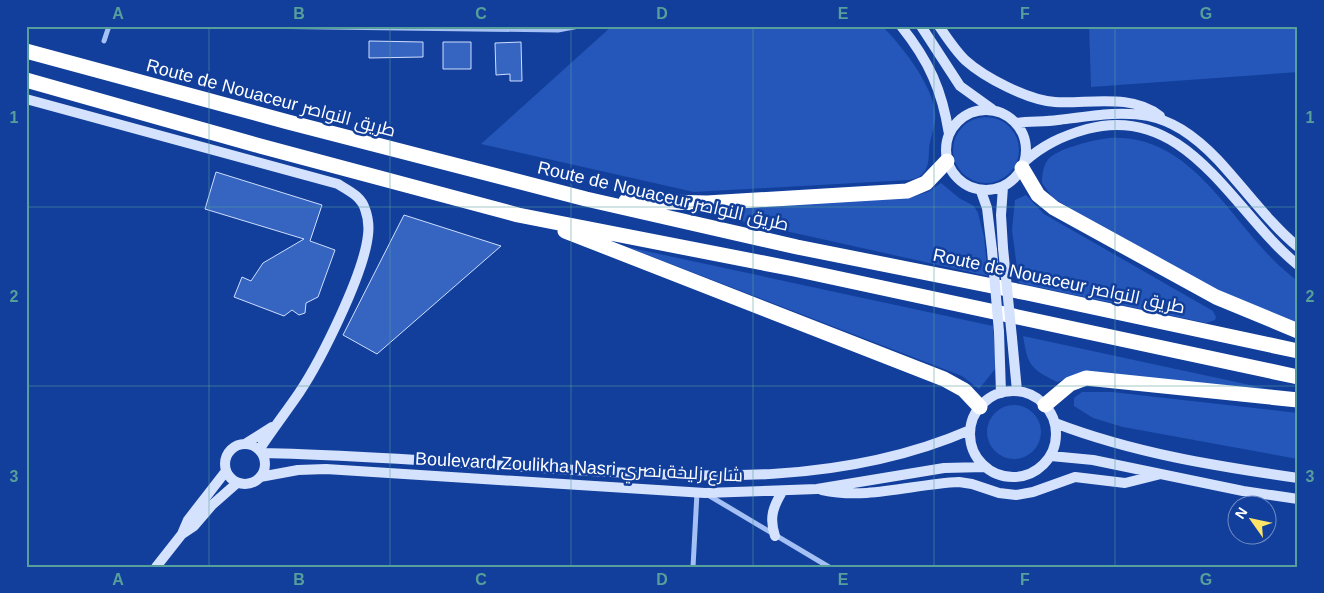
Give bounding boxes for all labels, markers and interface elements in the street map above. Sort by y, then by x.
text: A [112,5,124,22]
text: B [293,5,305,22]
text: C [475,5,487,22]
text: D [656,5,668,22]
text: E [838,5,849,22]
text: F [1020,5,1030,22]
text: G [1200,5,1212,22]
street label: Route de Nouaceur طريق النواصر [144,55,398,143]
text: 1 [10,109,19,126]
text: 1 [1306,109,1315,126]
street label: Route de Nouaceur طريق النواصر [535,157,791,237]
street label: Route de Nouaceur طريق النواصر [931,244,1187,319]
text: 2 [10,288,19,305]
text: 2 [1306,288,1315,305]
street label: Boulevard Zoulikha Nasri شارع زليخة نصري [414,448,743,490]
text: 3 [10,468,19,485]
text: 3 [1306,468,1315,485]
north arrow [1226,496,1276,546]
text: N [1232,504,1251,522]
text: A [112,571,124,588]
text: B [293,571,305,588]
text: C [475,571,487,588]
text: D [656,571,668,588]
text: E [838,571,849,588]
text: F [1020,571,1030,588]
text: G [1200,571,1212,588]

